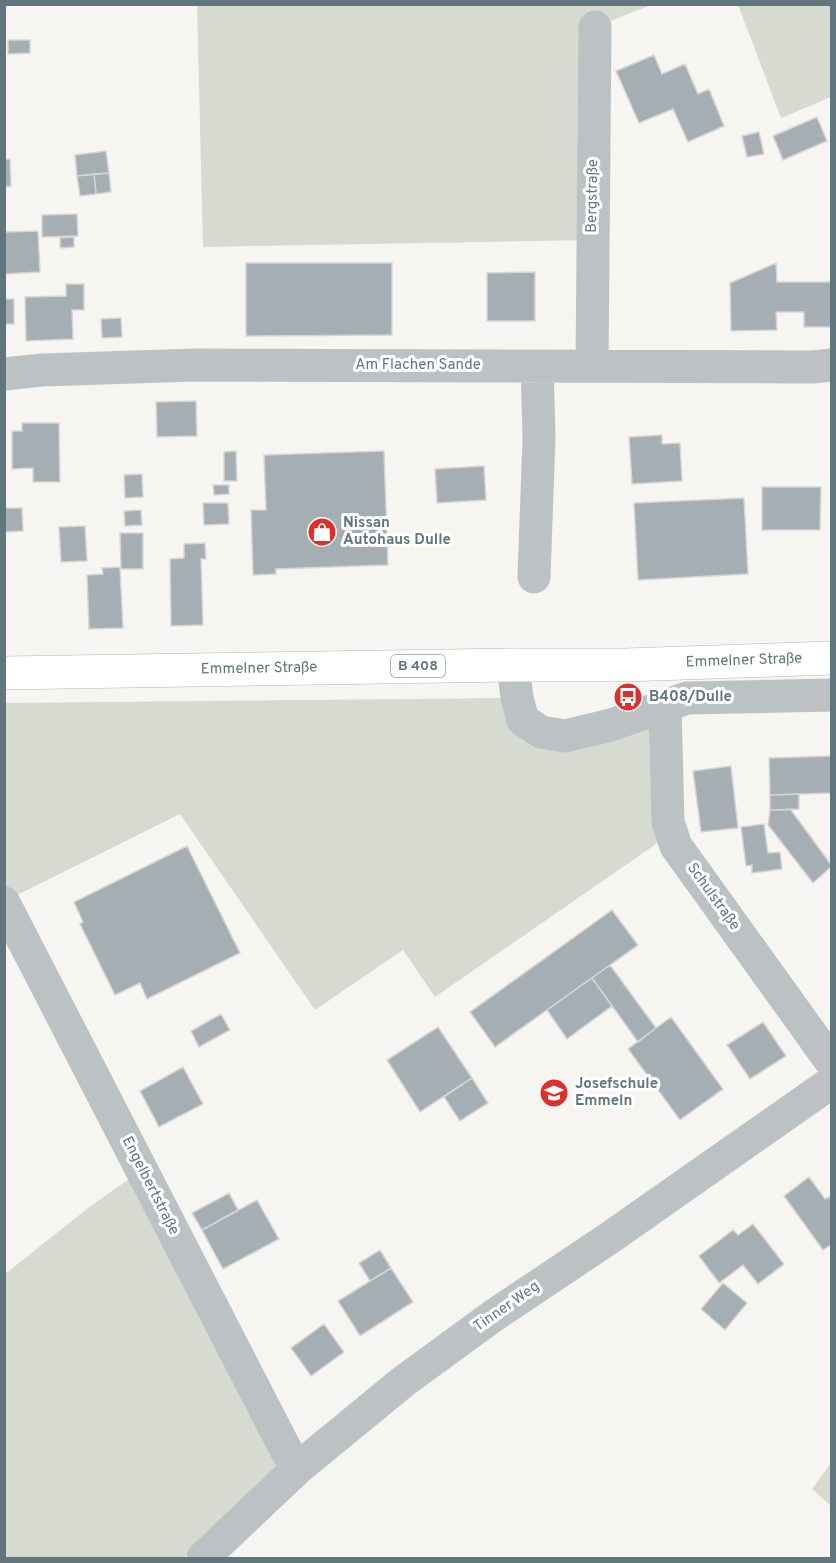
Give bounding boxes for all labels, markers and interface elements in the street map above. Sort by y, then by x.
street label: Bergstraße [583,159,603,233]
street label: Am Flachen Sande [355,356,481,375]
place label: Nissan Autohaus Dulle [343,514,451,550]
shop icon: Nissan Autohaus Dulle [306,516,338,548]
street label: Emmelner Straße [685,649,803,673]
road number: B 408 [391,655,445,677]
street label: Emmelner Straße [201,658,317,680]
bus stop icon: B408/Dulle [612,681,644,713]
place label: B408/Dulle [649,688,732,707]
street label: Schulstraße [682,860,744,934]
place label: Josefschule Emmeln [575,1075,658,1111]
school or university icon: Josefschule Emmeln [538,1077,570,1109]
street label: Engelbertstraße [117,1133,183,1239]
street label: Tinner Weg [470,1277,544,1337]

